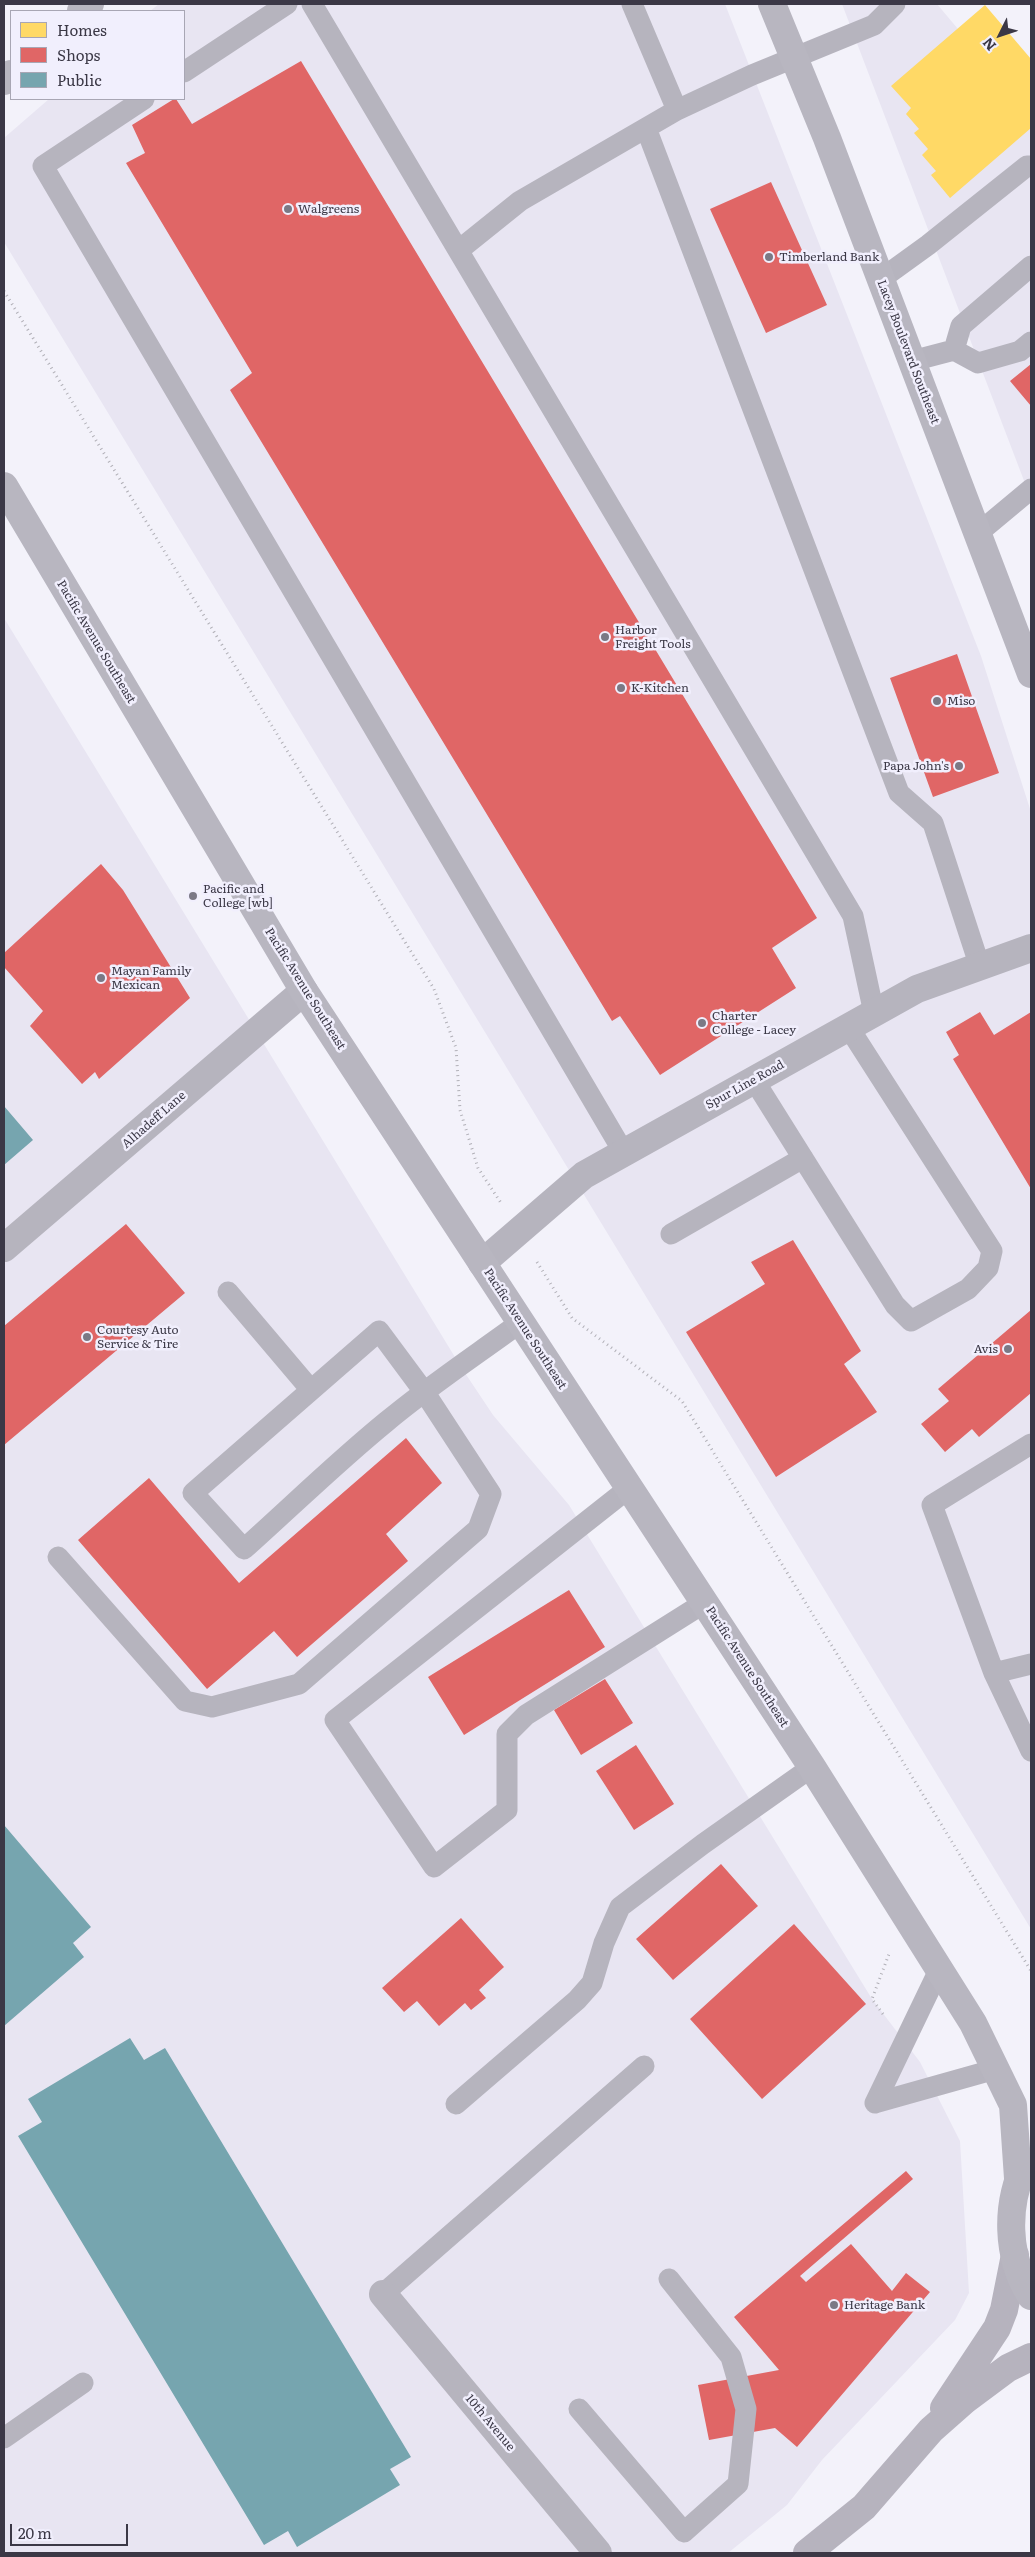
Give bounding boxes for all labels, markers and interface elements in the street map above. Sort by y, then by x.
legend [10,10,185,100]
north arrow [975,10,1025,60]
text: Homes [57,18,107,41]
text: N [977,34,1000,56]
text: Shops [57,43,100,66]
text: Public [57,68,102,91]
place label: Walgreens [298,202,359,216]
marker: Walgreens [282,203,294,215]
place label: Timberland Bank [779,250,879,264]
marker: Timberland Bank [763,251,775,263]
street label: Lacey Boulevard Southeast [874,278,942,426]
street label: Pacific Avenue Southeast [53,578,139,706]
place label: Harbor Freight Tools [615,623,691,651]
marker: Harbor Freight Tools [599,631,611,643]
place label: K-Kitchen [631,681,689,695]
marker: K-Kitchen [615,682,627,694]
place label: Miso [947,694,975,708]
marker: Miso [931,695,943,707]
place label: Papa John's [883,759,949,773]
marker: Papa John's [953,760,965,772]
place label: Pacific and College [wb] [203,882,273,910]
marker: Pacific and College [wb] [187,890,199,902]
street label: Pacific Avenue Southeast [262,925,348,1053]
place label: Mayan Family Mexican [111,964,191,992]
marker: Mayan Family Mexican [95,972,107,984]
place label: Charter College - Lacey [712,1009,796,1037]
marker: Charter College - Lacey [696,1017,708,1029]
street label: Spur Line Road [703,1058,787,1112]
street label: Alhadeff Lane [119,1088,189,1152]
street label: Pacific Avenue Southeast [481,1266,569,1392]
place label: Courtesy Auto Service & Tire [97,1323,179,1351]
marker: Courtesy Auto Service & Tire [81,1331,93,1343]
place label: Avis [974,1342,998,1356]
marker: Avis [1002,1343,1014,1355]
street label: Pacific Avenue Southeast [703,1604,791,1730]
place label: Heritage Bank [844,2298,925,2312]
marker: Heritage Bank [828,2299,840,2311]
street label: 10th Avenue [462,2392,518,2454]
scale bar [12,2514,130,2546]
text: 20 m [18,2521,52,2544]

